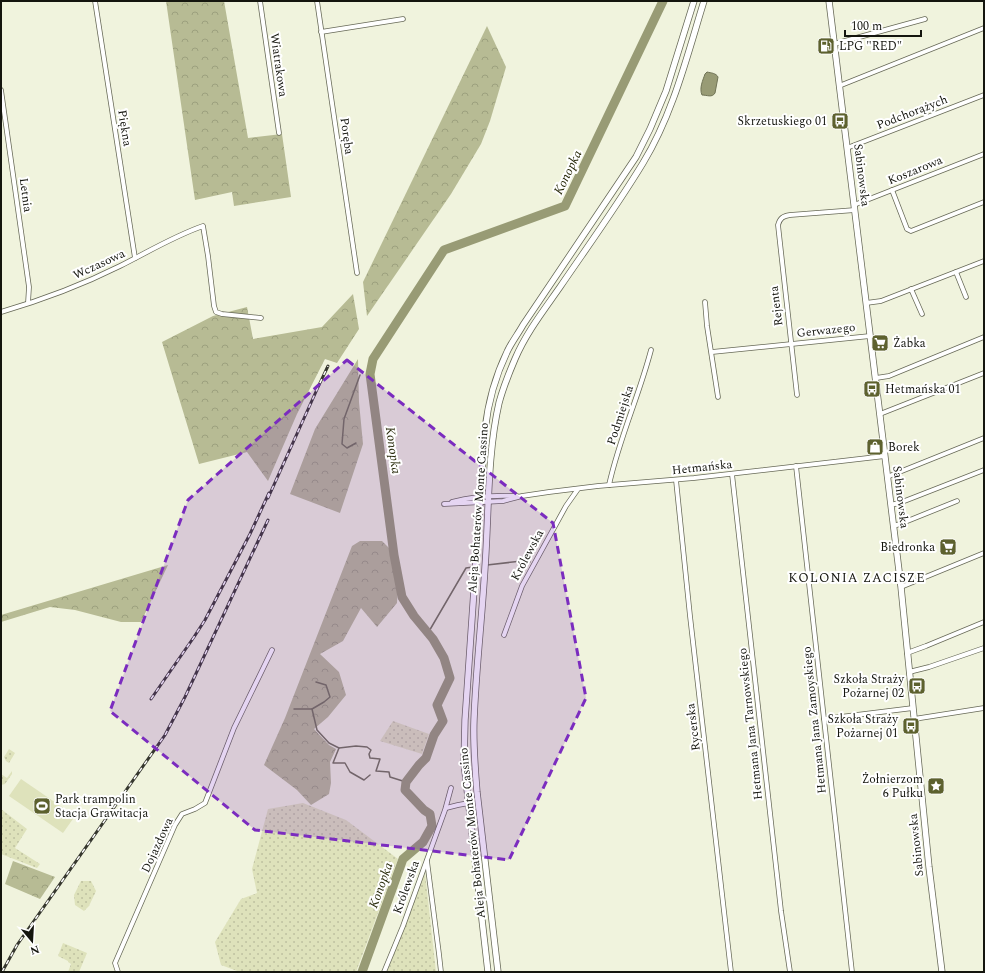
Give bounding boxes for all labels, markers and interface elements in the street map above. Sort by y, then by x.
scale bar [845,12,921,38]
text: 100 m [851,17,882,36]
street label: Wiatrakowa [265,32,292,98]
fuel station icon: LPG "RED" [816,36,836,56]
place label: LPG "RED" [839,37,902,56]
street label: Podchorążych [874,90,951,135]
street label: Piękna [112,108,137,148]
bus stop icon: Skrzetuskiego 01 [830,111,850,131]
place label: Skrzetuskiego 01 [738,112,827,131]
street label: Poręba [335,116,359,156]
street label: Sabinowska [848,143,875,208]
water label: Konopka [549,146,587,198]
street label: Koszarowa [885,151,946,190]
street label: Letnia [14,177,37,214]
street label: Wczasowa [70,244,128,285]
street label: Rejenta [765,285,788,327]
street label: Gerwazego [796,318,856,343]
supermarket icon: Żabka [870,333,890,353]
place label: Żabka [893,334,926,353]
bus stop icon: Hetmańska 01 [862,379,882,399]
place label: Hetmańska 01 [885,380,961,399]
street label: Podmiejska [602,383,639,447]
street label: Aleja Bohaterów Monte Cassino [463,422,494,594]
water label: Konopka [380,425,406,475]
shop icon: Borek [865,437,885,457]
place label: Borek [888,438,920,457]
street label: Hetmańska [671,455,733,480]
street label: Sabinowska [887,465,914,530]
street label: Królewska [506,526,549,584]
supermarket icon: Biedronka [938,537,958,557]
place label: Biedronka [880,538,935,557]
district label: KOLONIA ZACISZE [788,568,926,588]
street label: Hetmana Jana Zamoyskiego [797,645,832,795]
street label: Hetmana Jana Tarnowskiego [733,647,768,801]
place label: Szkoła Straży Pożarnej 02 [833,670,905,703]
bus stop icon: Szkoła Straży Pożarnej 02 [907,676,927,696]
street label: Rycerska [681,702,706,752]
place label: Szkoła Straży Pożarnej 01 [827,710,899,743]
bus stop icon: Szkoła Straży Pożarnej 01 [901,716,921,736]
street label: Aleja Bohaterów Monte Cassino [454,747,491,919]
place label: Żołnierzom 6 Pułku [862,770,923,803]
place icon: Żołnierzom 6 Pułku [926,776,946,796]
place label: Park trampolin Stacja Grawitacja [55,790,148,823]
sports icon: Park trampolin Stacja Grawitacja [32,796,52,816]
street label: Sabinowska [904,813,929,877]
street label: Dojazdowa [136,814,179,876]
street label: Królewska [388,858,425,917]
water label: Konopka [363,859,399,911]
north arrow [12,921,52,961]
text: N [28,941,42,960]

